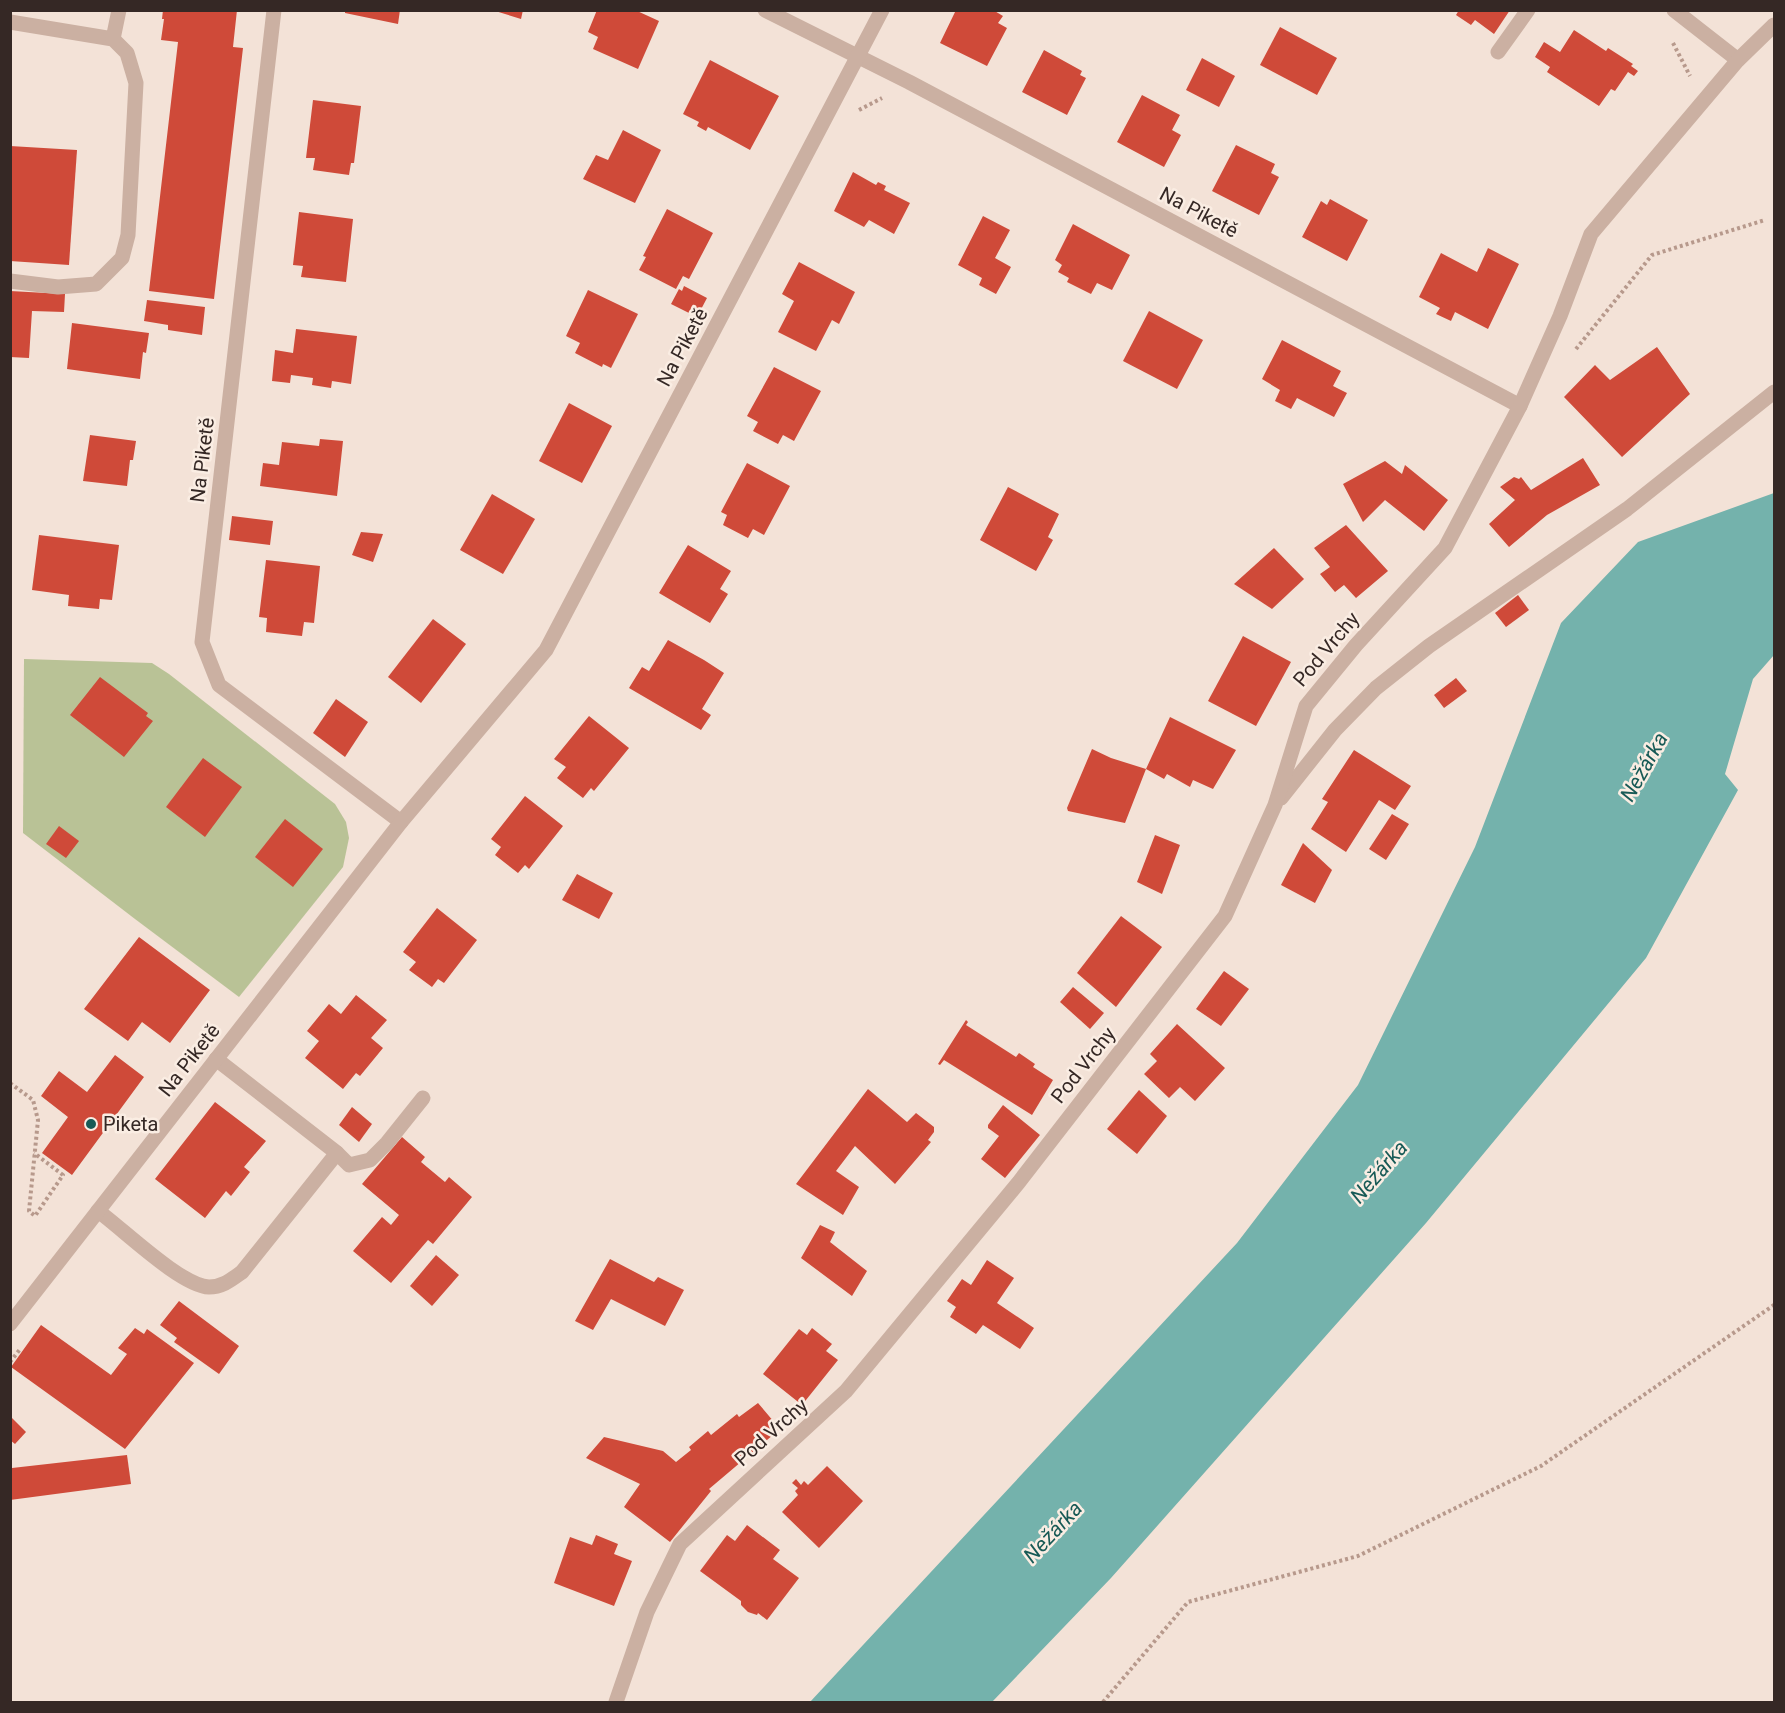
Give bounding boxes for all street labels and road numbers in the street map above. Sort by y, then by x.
street label: Na Piketě [1156,181,1242,243]
street label: Na Piketě [651,304,713,390]
street label: Na Piketě [185,416,219,504]
street label: Pod Vrchy [1288,606,1364,691]
street label: Na Piketě [153,1019,225,1101]
street label: Pod Vrchy [1046,1022,1121,1108]
street label: Pod Vrchy [729,1393,813,1471]

